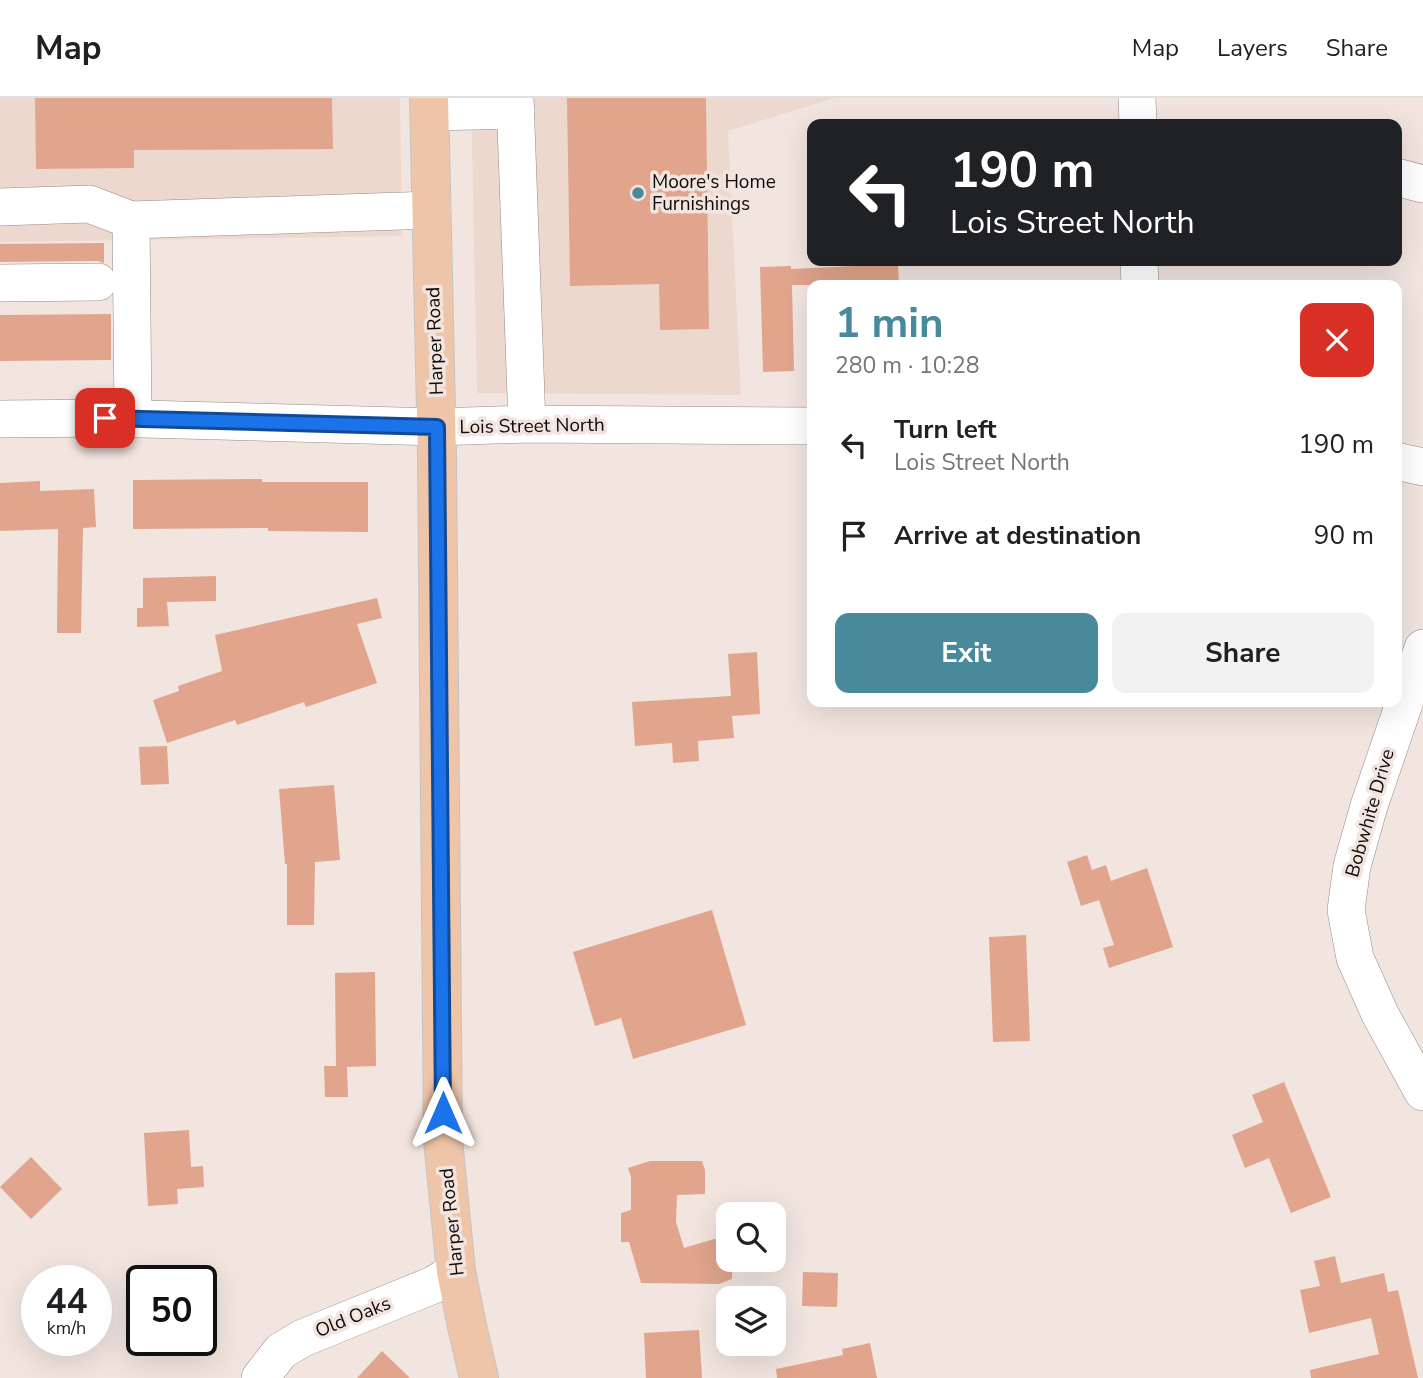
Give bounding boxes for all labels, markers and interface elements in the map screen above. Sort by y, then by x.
text: Map [35,26,102,71]
text: Map [1132,32,1179,64]
text: Layers [1217,32,1288,64]
text: Share [1326,32,1388,64]
text: 190 m [950,137,1094,204]
icon: left [835,147,926,238]
place label: Moore's Home Furnishings [652,169,776,217]
marker: Moore's Home Furnishings [630,185,646,201]
text: Lois Street North [950,201,1195,244]
street label: Harper Road [420,286,450,396]
text: 1 min [835,295,944,352]
button: close [1300,303,1374,377]
text: 280 m · 10:28 [835,350,980,381]
pin [75,388,135,448]
icon: arrive [86,399,124,437]
street label: Lois Street North [459,412,605,440]
text: Turn left [894,412,997,447]
icon: left [835,426,873,464]
text: 190 m [1298,427,1374,462]
text: Lois Street North [894,447,1070,478]
icon: arrive [835,517,873,555]
text: Arrive at destination [894,518,1141,553]
text: 90 m [1314,518,1374,553]
button: Exit [835,613,1098,693]
button: Share [1112,613,1374,693]
street label: Bobwhite Drive [1339,746,1401,880]
position arrow [406,1076,480,1150]
street label: Harper Road [433,1167,471,1277]
map controls [716,1202,786,1356]
button: search [716,1202,786,1272]
speed limit sign: 50 [126,1265,217,1356]
text: 44 [45,1278,88,1325]
button: layers [716,1286,786,1356]
street label: Old Oaks [311,1290,395,1344]
text: km/h [47,1316,86,1340]

